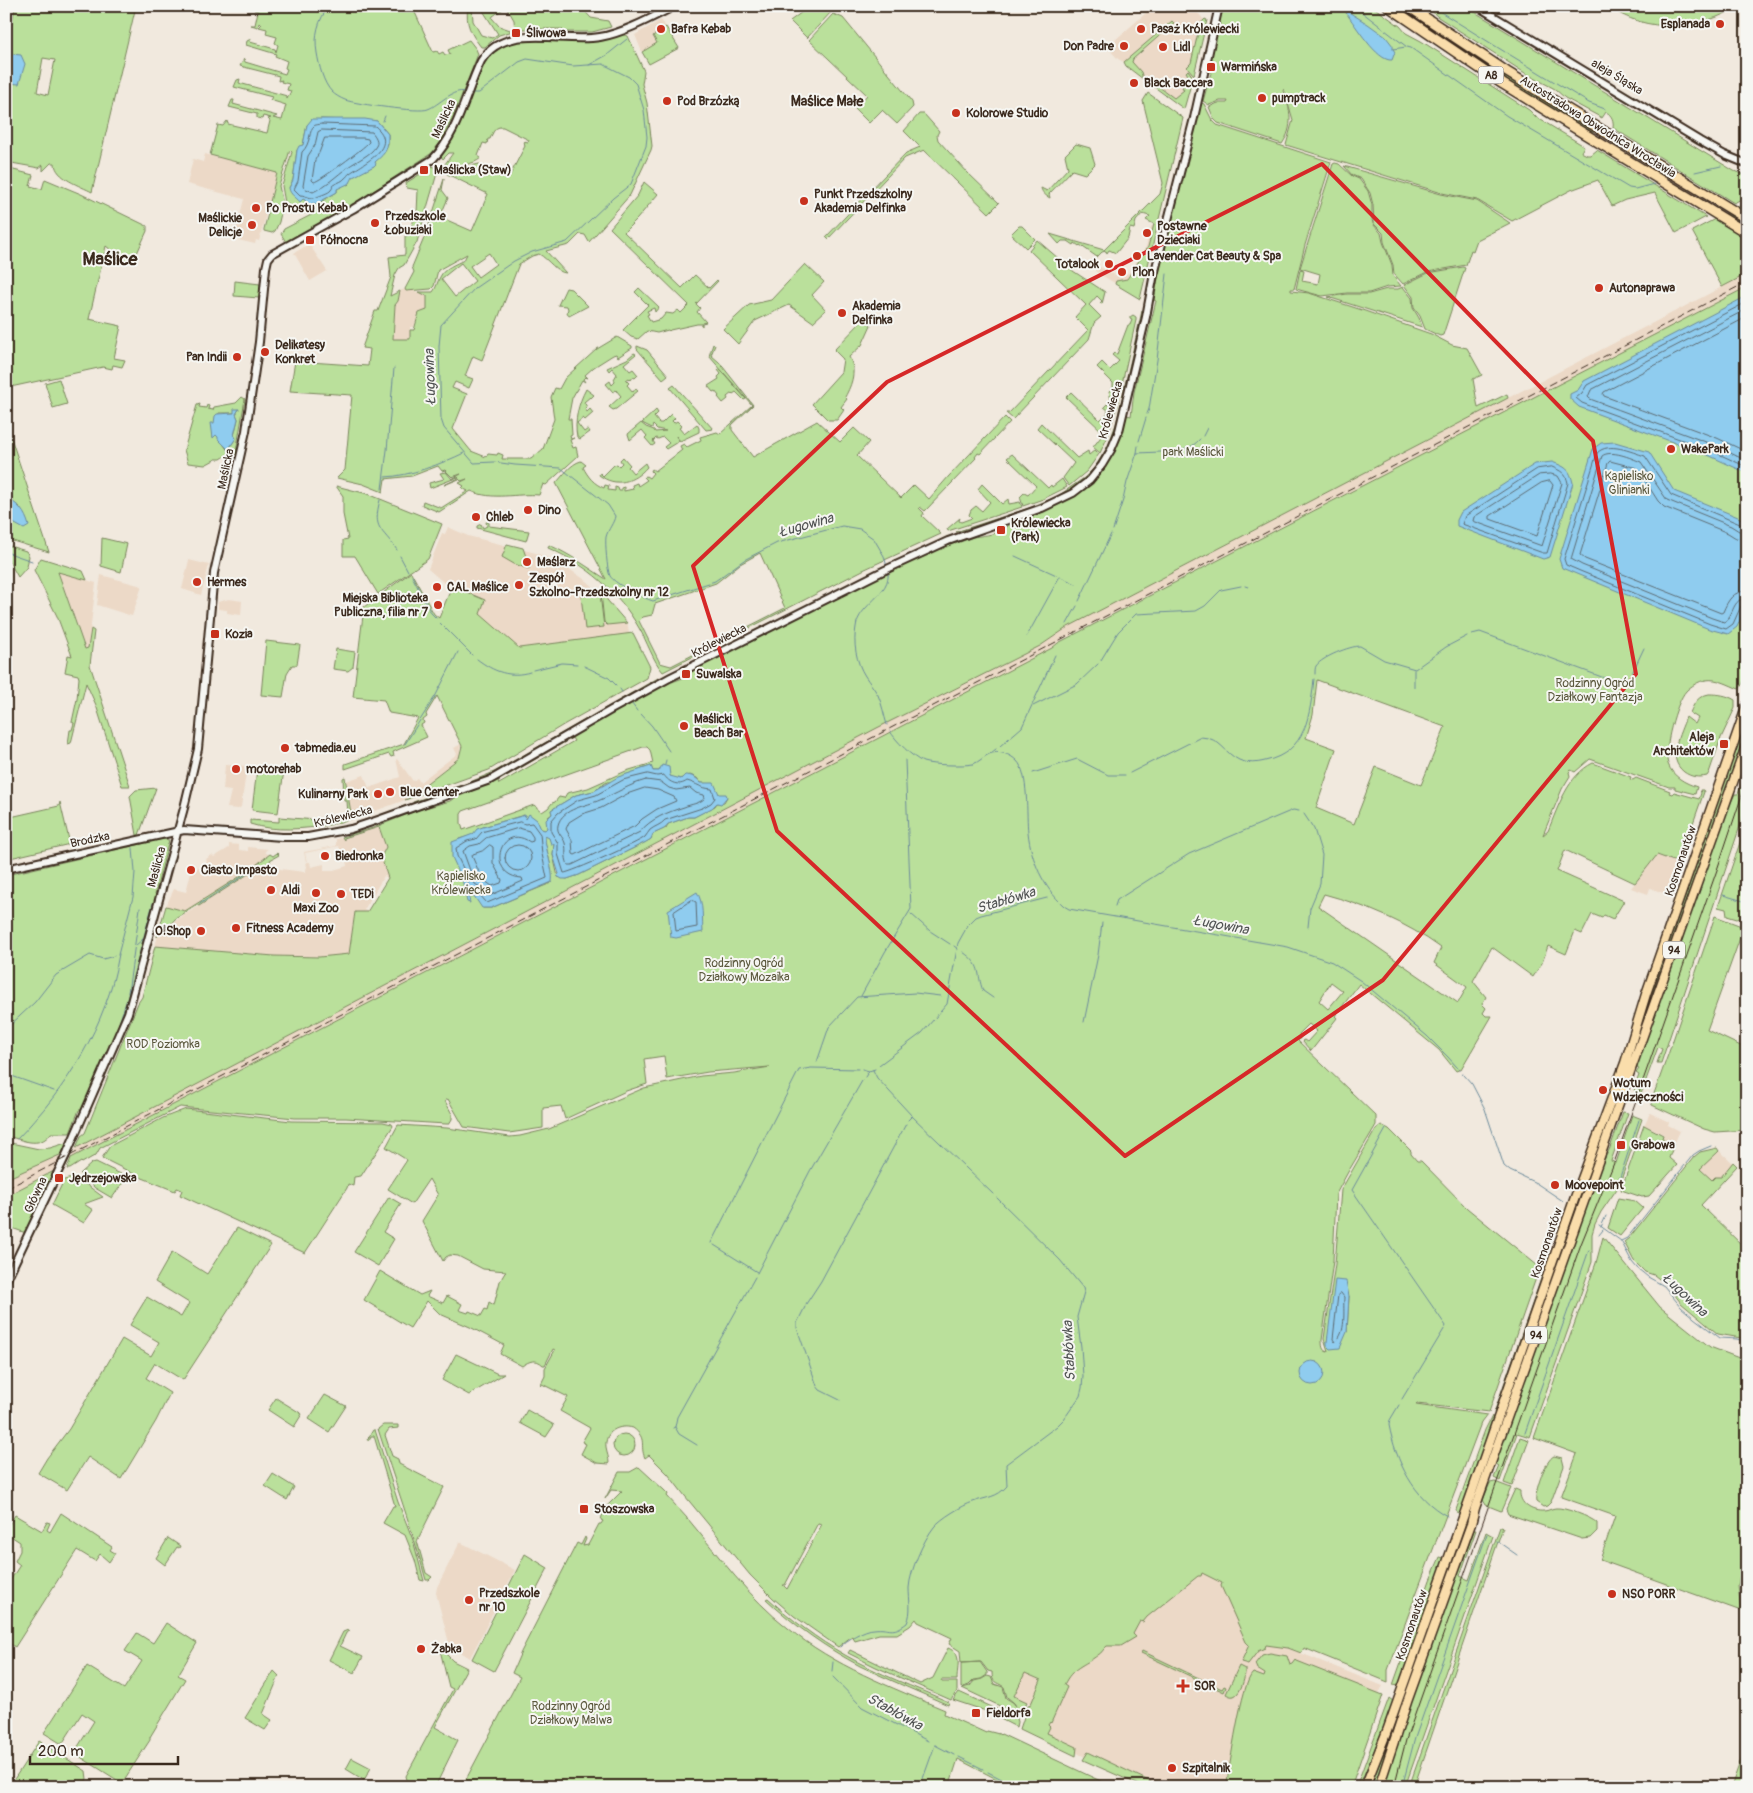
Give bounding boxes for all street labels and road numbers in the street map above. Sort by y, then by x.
street label: aleja Śląska [1589,55,1646,98]
road number: A8 [1478,66,1504,84]
street label: Autostradowa Obwodnica Wrocławia [1517,73,1679,182]
street label: Maślicka [428,97,460,141]
street label: Królewiecka [1096,379,1127,441]
street label: Maślicka [214,447,238,491]
street label: Królewiecka [689,621,749,661]
street label: Królewiecka [312,802,374,831]
street label: Kosmonautów [1662,824,1700,898]
street label: Brodzka [69,828,112,851]
street label: Maślicka [144,845,170,889]
road number: 94 [1663,942,1685,958]
street label: Główna [21,1174,51,1215]
street label: Kosmonautów [1528,1206,1566,1280]
road number: 94 [1525,1326,1547,1344]
street label: Kosmonautów [1393,1588,1431,1662]

